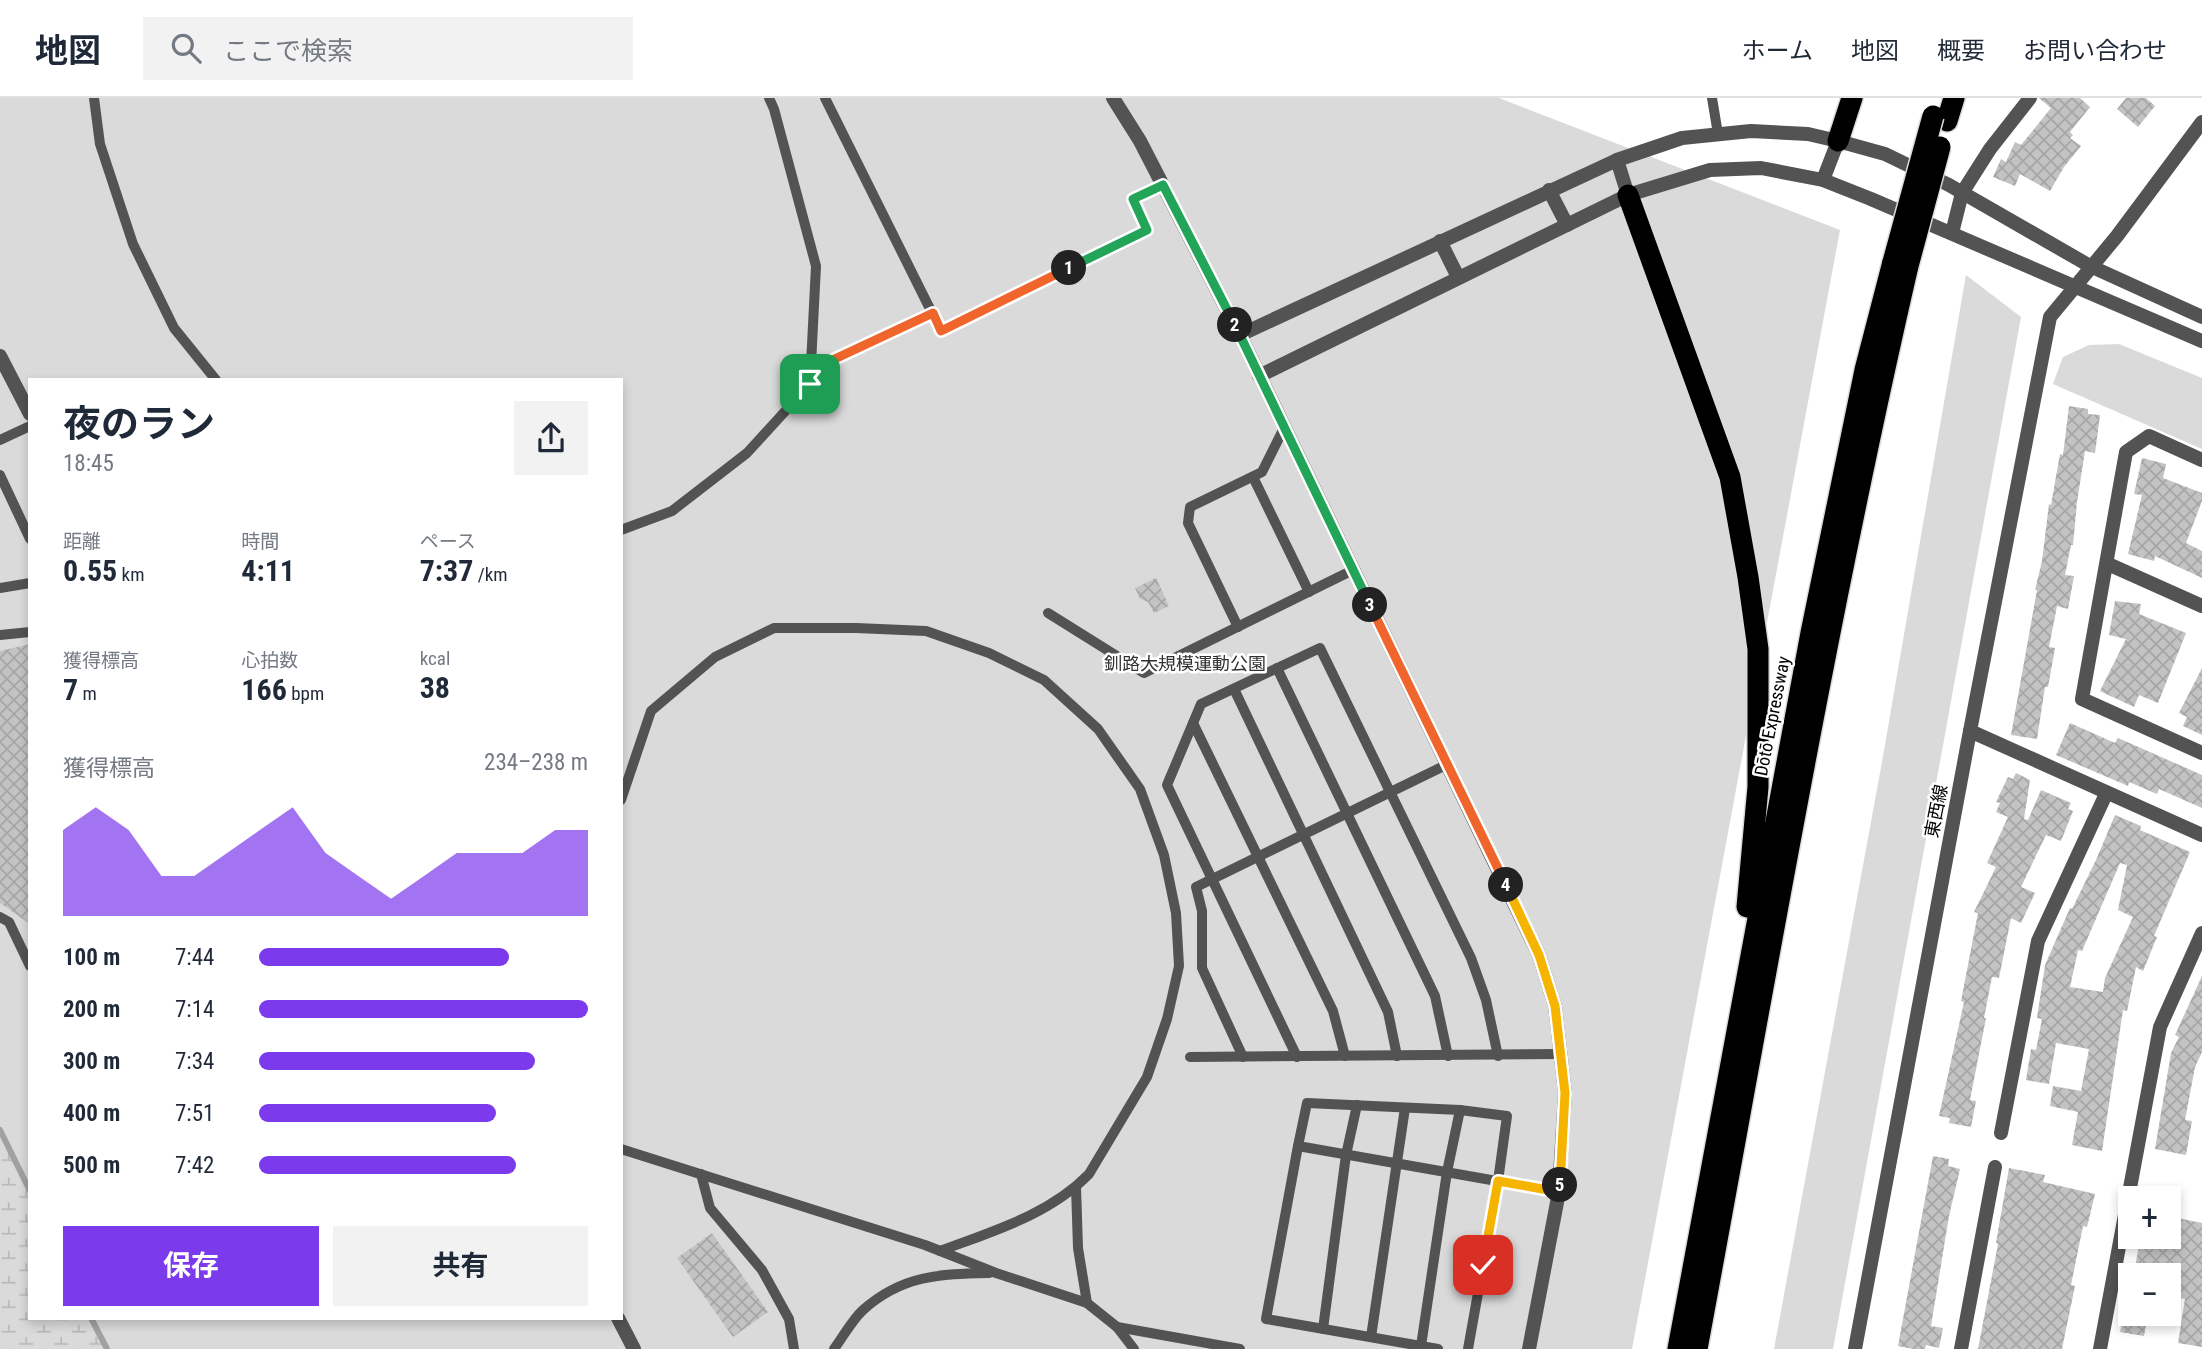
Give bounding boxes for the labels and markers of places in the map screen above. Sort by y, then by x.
pin: 1 [1052,250,1086,286]
pin: 2 [1218,308,1252,342]
pin [780,354,840,414]
pin: 3 [1352,588,1388,622]
pin: 4 [1488,868,1524,902]
pin: 5 [1542,1168,1578,1202]
pin [1453,1235,1513,1295]

